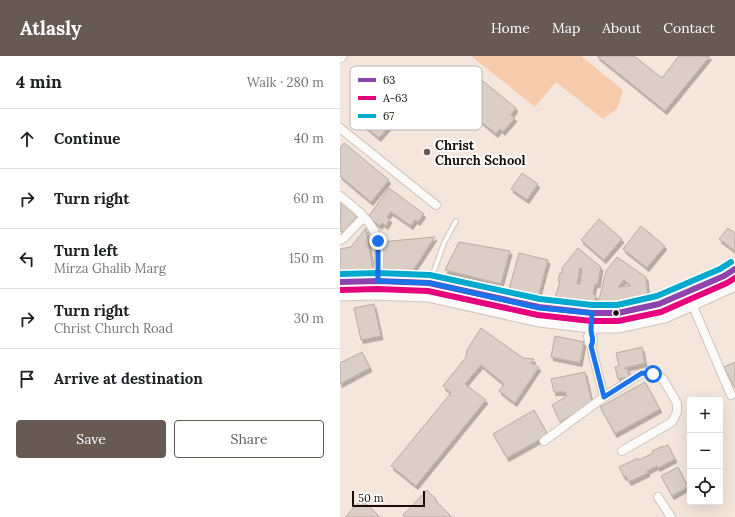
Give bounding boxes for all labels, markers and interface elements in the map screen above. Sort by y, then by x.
text: Atlasly [20,16,81,40]
text: Home [491,19,530,37]
text: Map [552,19,580,37]
text: About [602,19,641,37]
text: Contact [663,19,715,37]
legend [350,66,482,130]
text: 4 min [16,71,62,93]
text: 63 [383,73,396,87]
text: Walk · 280 m [247,74,324,91]
text: A-63 [382,91,408,105]
text: 67 [383,109,394,123]
icon: ahead [16,128,38,150]
text: Continue [54,129,120,148]
text: 40 m [294,130,324,147]
place label: Christ Church School [435,137,526,169]
marker: Christ Church School [422,147,432,157]
icon: right [16,188,38,210]
text: Turn right [54,189,130,208]
text: 60 m [293,190,324,207]
route end [369,232,387,250]
text: Turn left [54,241,118,260]
icon: left [16,248,38,270]
text: 150 m [289,250,324,267]
text: Mirza Ghalib Marg [54,260,166,277]
text: Turn right [54,301,130,320]
icon: right [16,308,38,330]
unlabelled marker [611,308,621,318]
text: 30 m [294,310,324,327]
text: Christ Church Road [54,320,173,337]
route start [644,365,662,383]
icon: arrive [16,368,38,390]
text: Arrive at destination [54,369,203,388]
map controls [687,397,723,505]
button: + [687,397,723,433]
button: Save [16,420,166,458]
button: Share [174,420,324,458]
button: − [687,433,723,469]
button: locate [687,469,723,505]
scale bar [352,489,425,508]
text: 50 m [358,491,384,505]

